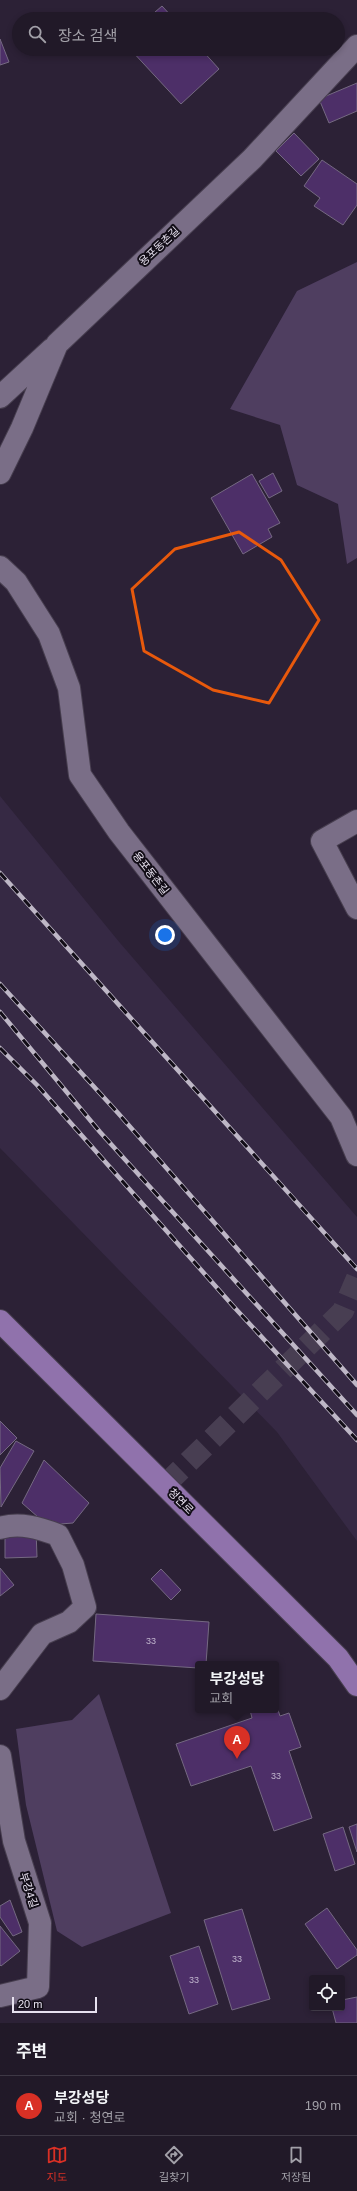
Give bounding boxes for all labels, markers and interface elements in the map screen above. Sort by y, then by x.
search box [12,12,345,56]
icon: search [26,23,48,45]
text: 장소 검색 [58,27,117,44]
street label: 용포동촌길 [136,224,182,268]
street label: 용포동촌길 [131,849,171,897]
your location [155,925,175,945]
street label: 청연로 [166,1486,196,1516]
house number: 33 [146,1636,156,1646]
popup [195,1661,279,1713]
text: 부강성당 [209,1670,265,1687]
text: 교회 [209,1691,233,1706]
pin: A [224,1726,250,1759]
house number: 33 [271,1771,281,1781]
street label: 부강4길 [18,1871,40,1909]
house number: 33 [232,1954,242,1964]
house number: 33 [189,1975,199,1985]
map controls [309,1975,345,2011]
button: locate [309,1975,345,2011]
scale bar [12,1995,97,2014]
text: 20 m [18,1998,42,2010]
text: 주변 [16,2042,47,2061]
text: 부강성당 [54,2089,109,2106]
text: A [24,2098,34,2113]
text: 190 m [305,2098,341,2113]
text: 교회 · 청연로 [54,2110,125,2125]
tab: 지도 [46,2144,68,2184]
tab: 길찾기 [159,2144,189,2184]
tab: 저장됨 [281,2144,311,2184]

